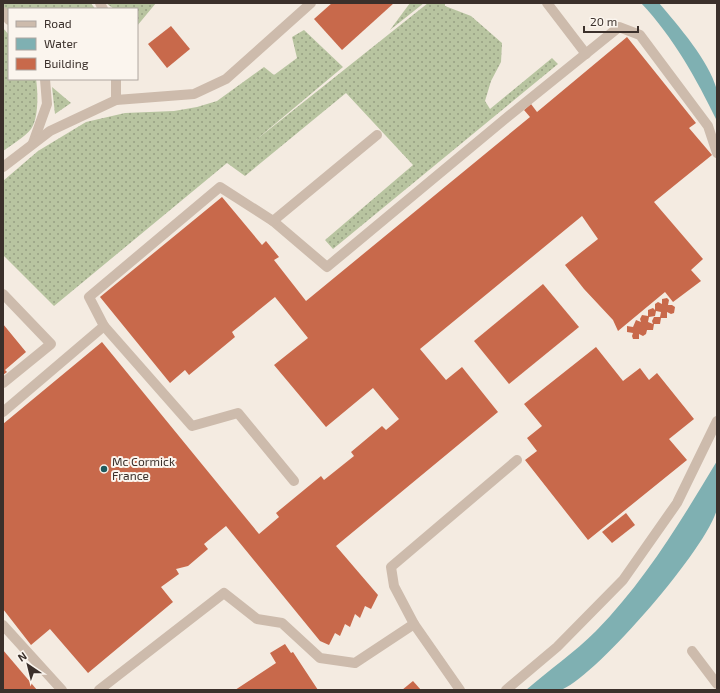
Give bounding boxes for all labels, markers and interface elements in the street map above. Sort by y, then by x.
legend [8,8,138,80]
scale bar [584,8,638,34]
text: 20 m [590,14,617,28]
text: Road [44,16,72,30]
text: Water [44,36,78,50]
text: Building [44,56,89,70]
place label: Mc Cormick France [112,454,175,482]
marker: Mc Cormick France [99,464,109,474]
north arrow [8,645,48,685]
text: N [15,649,29,664]

